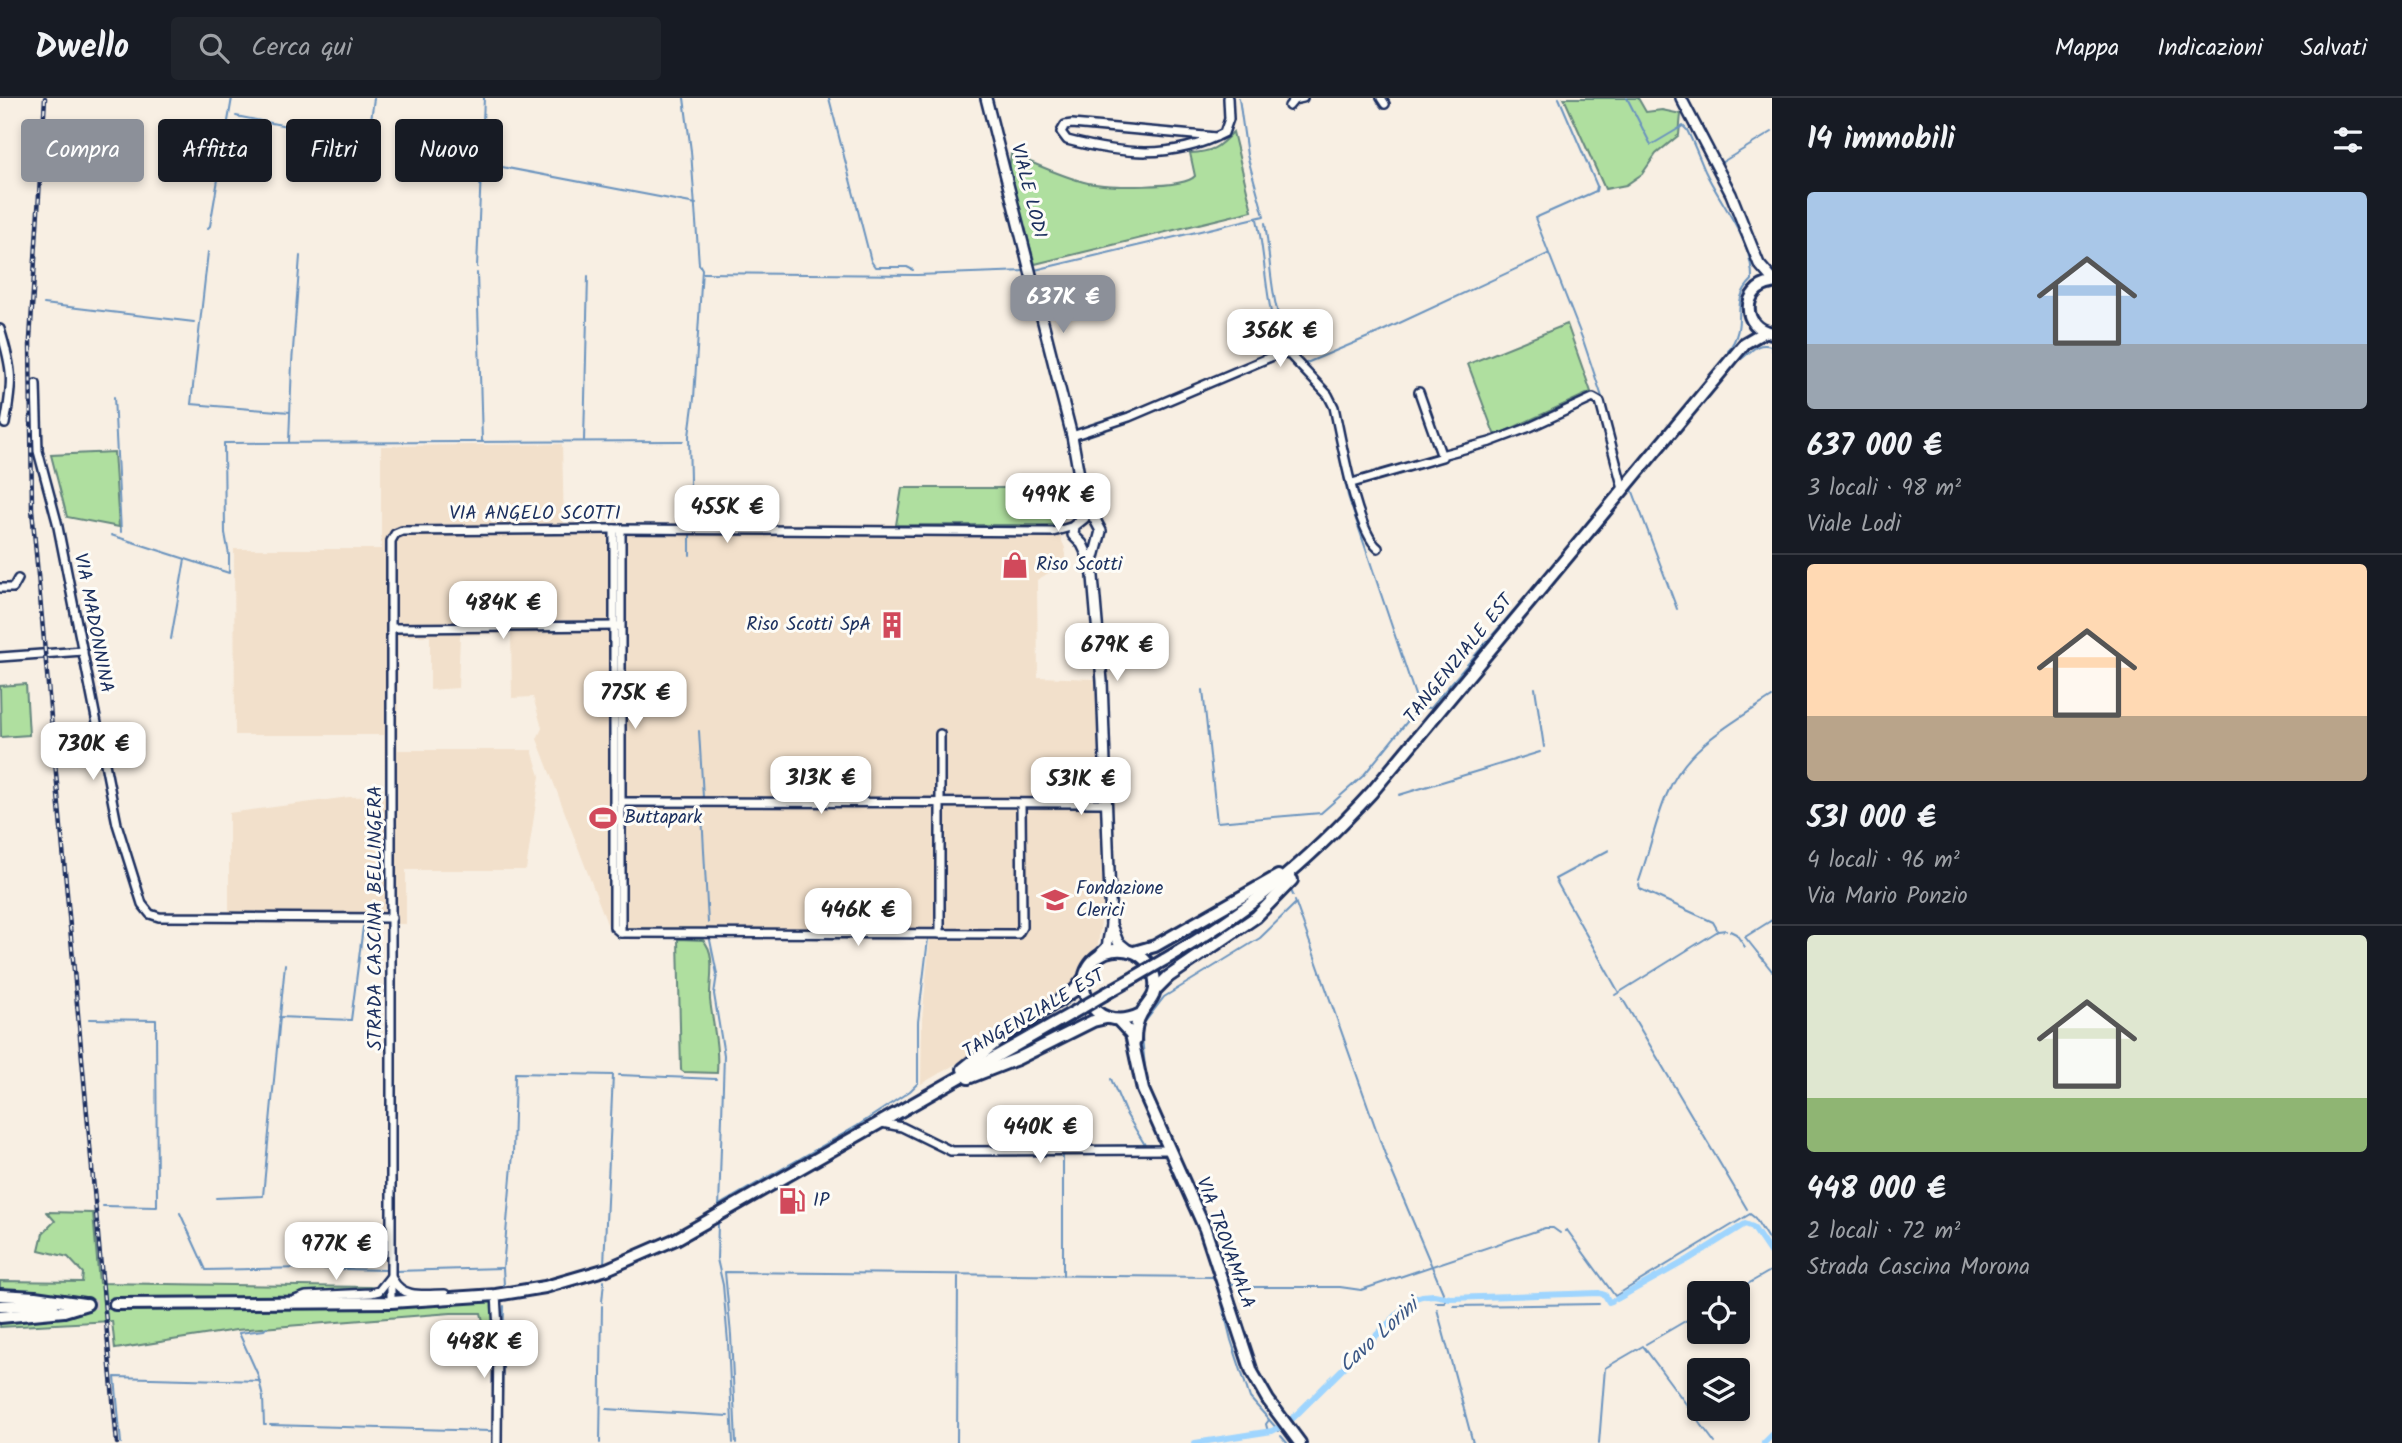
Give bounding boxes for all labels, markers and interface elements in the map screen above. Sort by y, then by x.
search box [171,17,661,80]
text: Dwello [35,22,129,75]
text: Cerca qui [251,27,352,69]
icon: search [195,29,233,67]
text: Mappa [2055,29,2119,68]
text: Indicazioni [2157,29,2263,68]
text: Salvati [2301,29,2367,68]
text: 14 immobili [1807,116,1955,164]
chip: Compra [21,119,144,182]
chip: Affitta [158,119,272,182]
chip: Filtri [286,119,381,182]
chip: Nuovo [395,119,503,182]
icon: filters [2329,121,2367,159]
street label: VIALE LODI [1002,140,1054,242]
icon: home [2024,238,2150,364]
pin: 637K € [1006,275,1120,335]
text: 637K € [1026,280,1100,316]
pin: 356K € [1223,310,1337,369]
text: 356K € [1243,314,1317,350]
text: 637 000 € [1807,423,1942,471]
text: 3 locali · 98 m² [1807,471,1961,507]
pin: 499K € [1001,474,1115,533]
text: 499K € [1021,478,1095,514]
pin: 455K € [670,486,784,545]
text: 455K € [690,490,764,526]
street label: VIA ANGELO SCOTTI [449,499,621,529]
text: Viale Lodi [1807,507,1901,543]
shop icon: Riso Scotti [1000,550,1030,580]
place label: Riso Scotti [1036,550,1124,580]
street label: VIA MADONNINA [65,551,121,695]
pin: 484K € [446,582,560,641]
text: 484K € [465,586,541,622]
street label: TANGENZIALE EST [1397,586,1522,731]
place label: Riso Scotti SpA [746,610,871,640]
building icon: Riso Scotti SpA [877,610,907,640]
icon: home [2024,610,2150,736]
pin: 679K € [1060,624,1174,683]
text: 679K € [1081,628,1153,664]
pin: 775K € [578,672,692,731]
text: 775K € [600,676,670,712]
pin: 730K € [36,722,150,782]
text: 730K € [57,727,129,763]
pin: 313K € [764,756,878,816]
pin: 531K € [1024,758,1138,817]
text: 313K € [786,761,856,797]
text: 531K € [1047,762,1115,798]
street label: STRADA CASCINA BELLINGERA [361,786,391,1050]
text: 531 000 € [1807,795,1936,843]
sports icon: Buttapark [588,803,618,833]
place label: Buttapark [624,803,702,833]
text: 4 locali · 96 m² [1807,843,1960,879]
place label: Fondazione Clerici [1076,874,1164,926]
text: Via Mario Ponzio [1807,879,1968,915]
school or university icon: Fondazione Clerici [1040,885,1070,915]
pin: 446K € [801,888,915,948]
text: 446K € [821,893,895,929]
street label: TANGENZIALE EST [957,960,1112,1067]
icon: home [2024,981,2150,1107]
pin: 440K € [983,1105,1097,1165]
text: 440K € [1003,1110,1077,1146]
text: 448 000 € [1807,1166,1946,1214]
street label: VIA TROVAMALA [1187,1173,1263,1313]
fuel station icon: IP [777,1186,807,1216]
place label: IP [813,1186,830,1216]
text: 2 locali · 72 m² [1807,1214,1960,1250]
pin: 977K € [279,1222,393,1282]
text: 977K € [301,1227,371,1263]
text: Strada Cascina Morona [1807,1250,2030,1286]
map controls [1687,1281,1750,1421]
button: locate [1687,1281,1750,1344]
water label: Cavo Lorini [1331,1288,1430,1381]
pin: 448K € [427,1320,541,1380]
text: 448K € [446,1325,522,1361]
button: layers [1687,1358,1750,1421]

